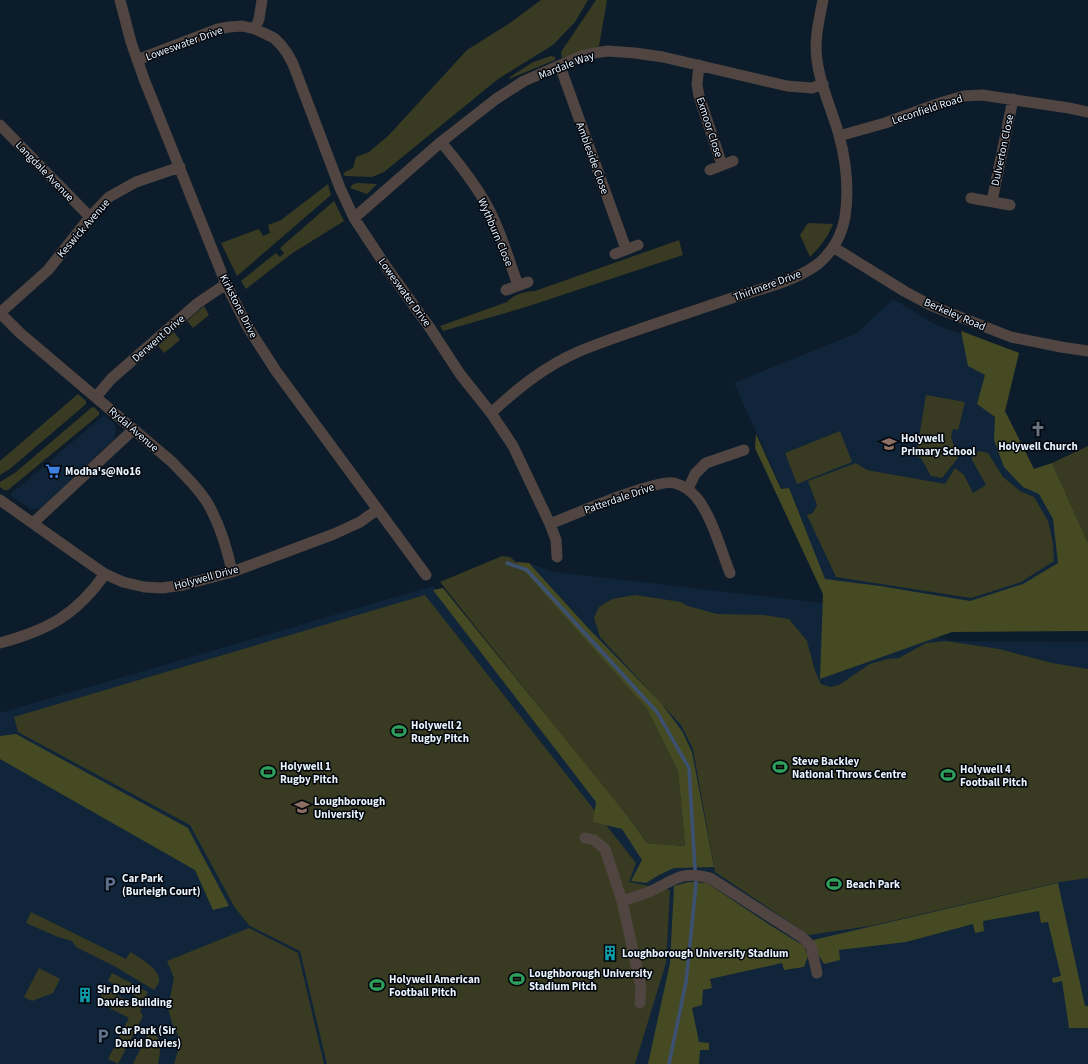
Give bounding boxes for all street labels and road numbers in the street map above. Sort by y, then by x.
street label: Loweswater Drive [143,22,225,64]
street label: Mardale Way [536,48,596,83]
street label: Leconfield Road [890,91,964,128]
street label: Exmoor Close [693,95,726,160]
street label: Dulverton Close [988,112,1018,187]
street label: Ambleside Close [573,120,613,197]
street label: Langdale Avenue [12,138,78,205]
street label: Keswick Avenue [54,195,114,261]
street label: Wythburn Close [474,196,517,269]
street label: Loweswater Drive [375,255,435,330]
street label: Thirlmere Drive [731,266,804,305]
street label: Kirkstone Drive [216,272,261,341]
street label: Berkeley Road [922,295,988,334]
street label: Derwent Drive [129,311,188,365]
street label: Rydal Avenue [105,403,162,456]
street label: Patterdale Drive [582,479,657,518]
street label: Holywell Drive [172,562,240,593]

